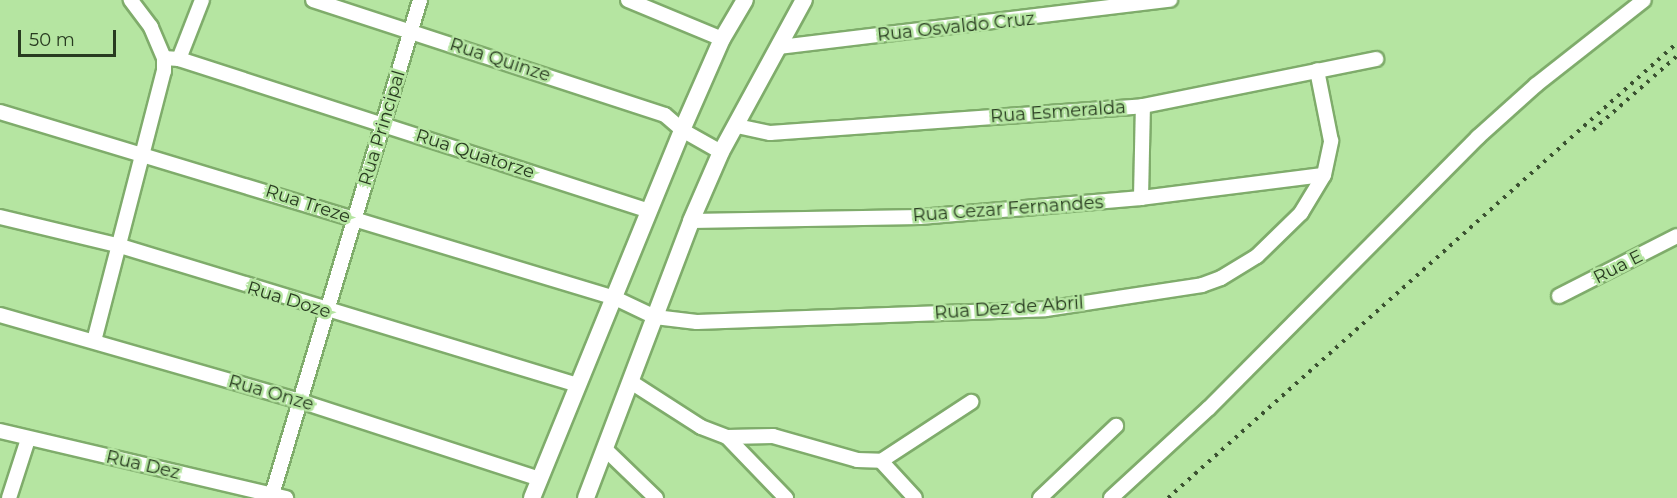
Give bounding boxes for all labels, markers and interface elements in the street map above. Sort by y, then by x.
street label: Rua Osvaldo Cruz [876,8,1036,46]
scale bar [21,18,118,56]
text: 50 m [29,29,75,51]
street label: Rua Quinze [447,34,553,86]
street label: Rua Principal [354,68,410,188]
street label: Rua Esmeralda [989,96,1127,128]
street label: Rua Quatorze [413,125,537,183]
street label: Rua Treze [263,180,353,228]
street label: Rua Cezar Fernandes [912,192,1104,226]
street label: Rua E [1590,245,1646,289]
street label: Rua Doze [245,277,333,323]
street label: Rua Dez de Abril [934,292,1084,324]
street label: Rua Onze [226,371,316,415]
street label: Rua Dez [104,446,182,484]

